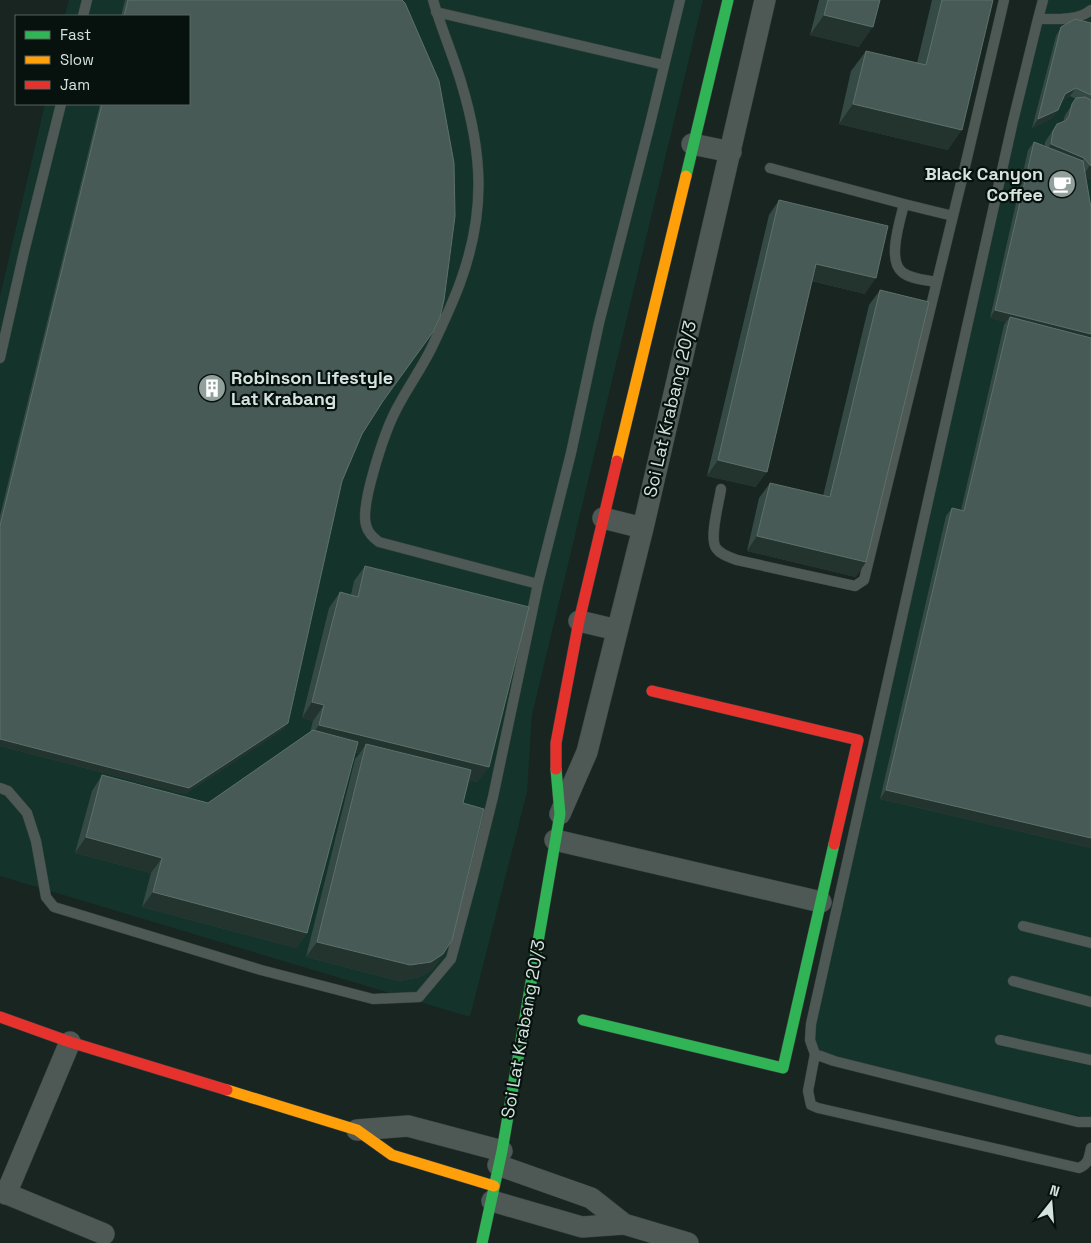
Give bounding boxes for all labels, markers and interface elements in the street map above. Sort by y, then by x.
legend [15,15,190,105]
text: Fast [60,25,91,44]
text: Slow [60,50,94,69]
text: Jam [60,75,90,94]
place label: Black Canyon Coffee [925,162,1043,206]
cafe icon: Black Canyon Coffee [1047,169,1077,199]
street label: Soi Lat Krabang 20/3 [638,318,701,499]
place label: Robinson Lifestyle Lat Krabang [231,366,393,410]
building icon: Robinson Lifestyle Lat Krabang [197,373,227,403]
street label: Soi Lat Krabang 20/3 [496,938,550,1120]
north arrow [1026,1178,1076,1228]
text: N [1048,1181,1062,1201]

